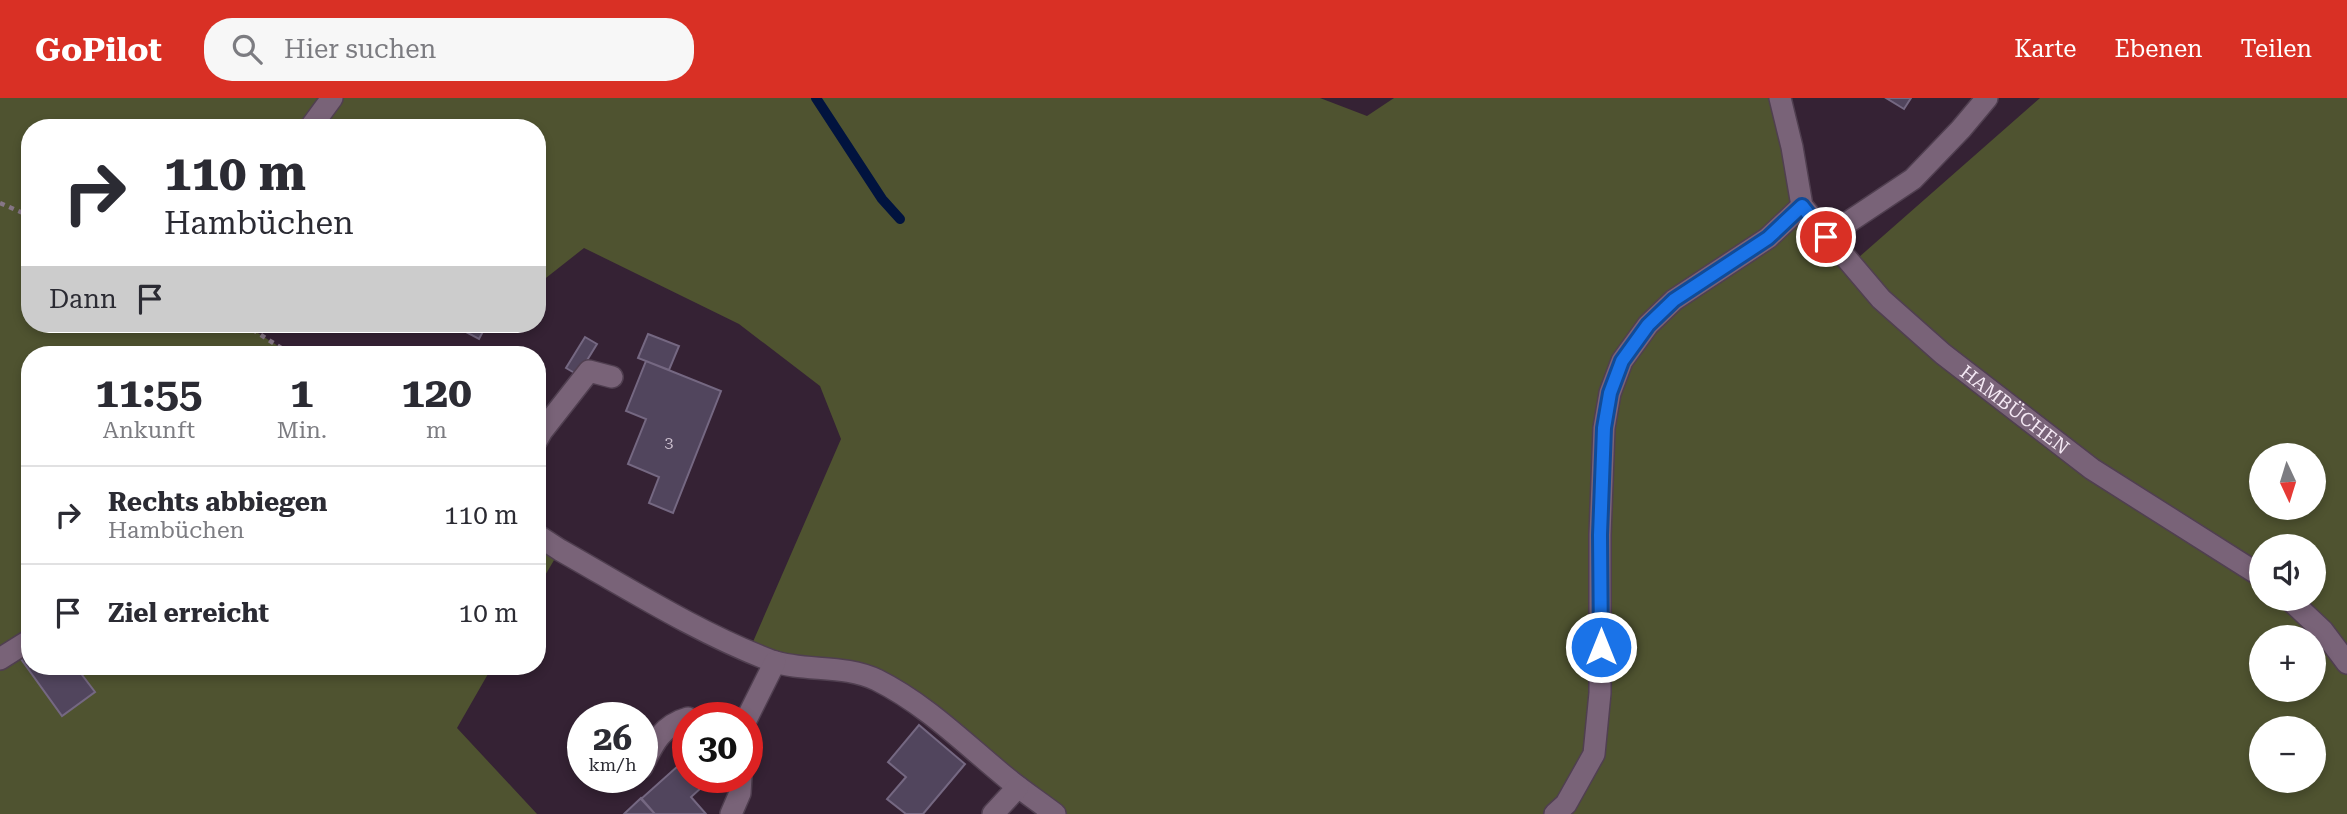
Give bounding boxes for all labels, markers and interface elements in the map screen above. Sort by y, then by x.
search box [204,18,694,81]
text: GoPilot [35,30,162,69]
icon: search [228,30,266,68]
text: Hier suchen [284,34,436,64]
text: Karte [2014,35,2076,63]
text: Ebenen [2114,35,2203,63]
text: Teilen [2241,35,2312,63]
text: 110 m [164,145,306,202]
icon: right [49,147,140,238]
text: Hambüchen [164,204,354,242]
pin [1796,207,1856,267]
icon: arrive [1807,218,1845,256]
icon: arrive [131,280,169,318]
text: Dann [49,284,117,314]
street label: HAMBÜCHEN [1956,360,2074,459]
text: 11:55 [95,368,203,417]
text: 1 [290,368,314,417]
text: 120 [401,368,472,417]
text: Ankunft [103,417,195,444]
text: Min. [277,417,327,444]
text: m [426,417,447,444]
house number: 3 [665,433,674,452]
north arrow [2249,443,2326,520]
map controls [2249,443,2326,793]
text: Rechts abbiegen [108,487,327,517]
icon: right [49,496,87,534]
text: 110 m [444,500,518,530]
text: Hambüchen [108,517,244,544]
button: sound [2249,534,2326,611]
icon: arrive [49,594,87,632]
text: Ziel erreicht [108,598,269,628]
text: 10 m [459,598,518,628]
position arrow [1564,610,1638,684]
button: + [2249,625,2326,702]
speed limit sign: 30 [672,702,763,793]
button: − [2249,716,2326,793]
text: 26 [593,718,632,759]
text: km/h [588,754,637,775]

